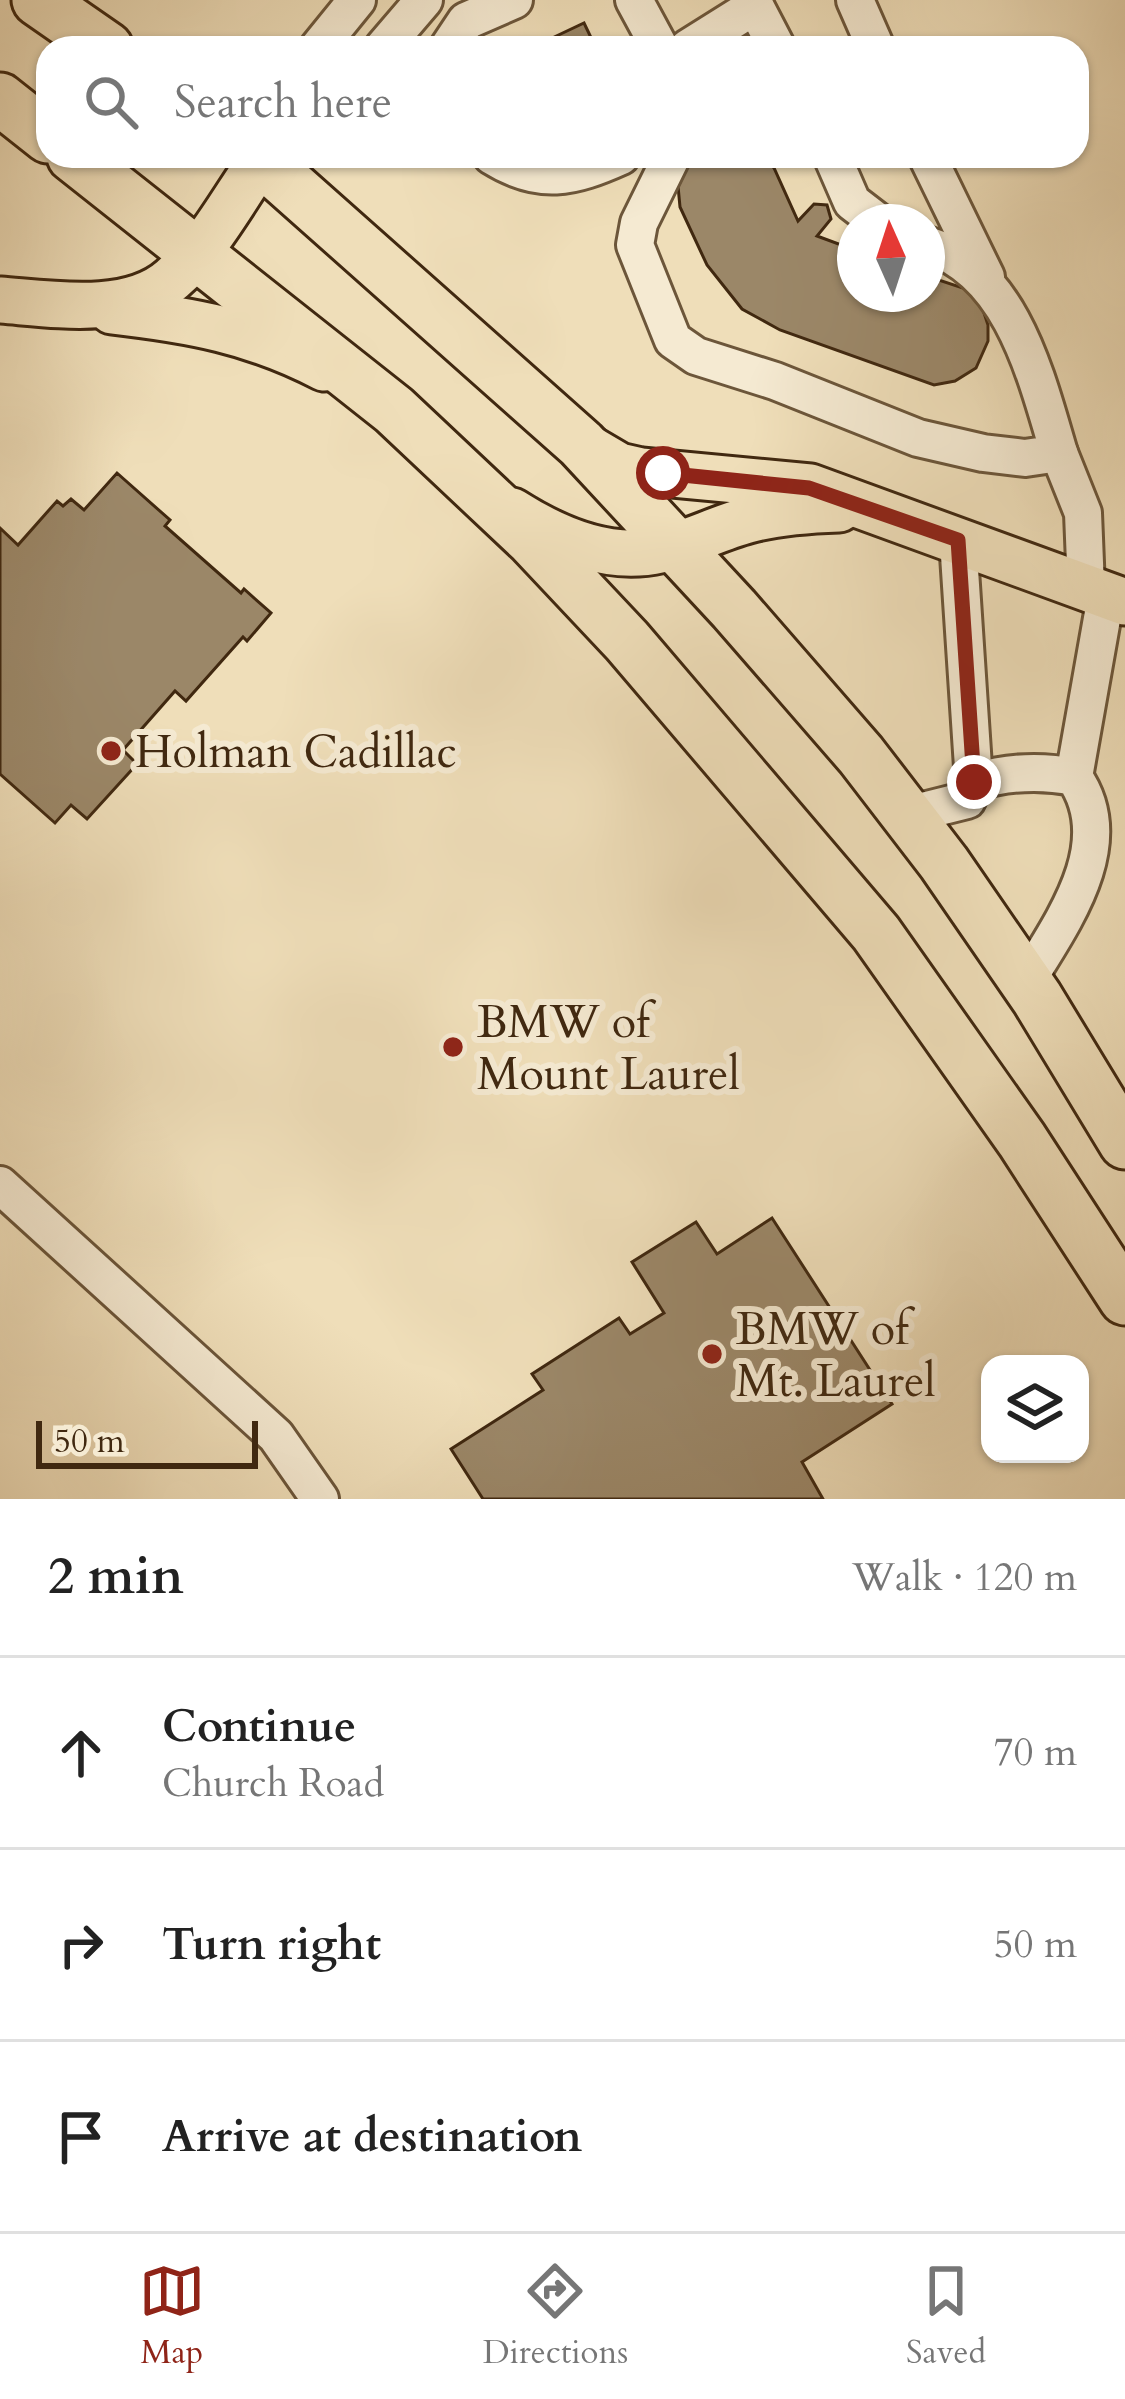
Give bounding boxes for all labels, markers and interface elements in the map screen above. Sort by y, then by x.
search box [36,36,1089,168]
icon: search [78,69,144,135]
text: Search here [174,72,392,133]
north arrow [837,204,945,312]
route start [636,446,690,500]
place label: Holman Cadillac [135,722,457,783]
marker: Holman Cadillac [98,738,124,764]
route end [947,755,1001,809]
place label: BMW of Mount Laurel [477,992,740,1105]
marker: BMW of Mount Laurel [440,1034,466,1060]
place label: BMW of Mt. Laurel [736,1299,936,1412]
marker: BMW of Mt. Laurel [699,1341,725,1367]
map controls [981,1355,1089,1463]
button: layers [981,1355,1089,1463]
scale bar [36,1415,258,1468]
text: 50 m [54,1419,125,1464]
text: 2 min [48,1542,184,1612]
text: Walk · 120 m [852,1551,1077,1604]
text: Continue [162,1696,356,1757]
icon: ahead [48,1720,114,1786]
text: 70 m [994,1726,1077,1779]
text: Church Road [162,1757,384,1810]
icon: right [48,1912,114,1978]
text: Turn right [162,1914,381,1975]
text: 50 m [994,1918,1077,1971]
icon: arrive [48,2104,114,2170]
text: Arrive at destination [162,2106,582,2167]
tab: Map [139,2258,205,2375]
tab: Directions [483,2258,628,2375]
tab: Saved [906,2258,986,2375]

